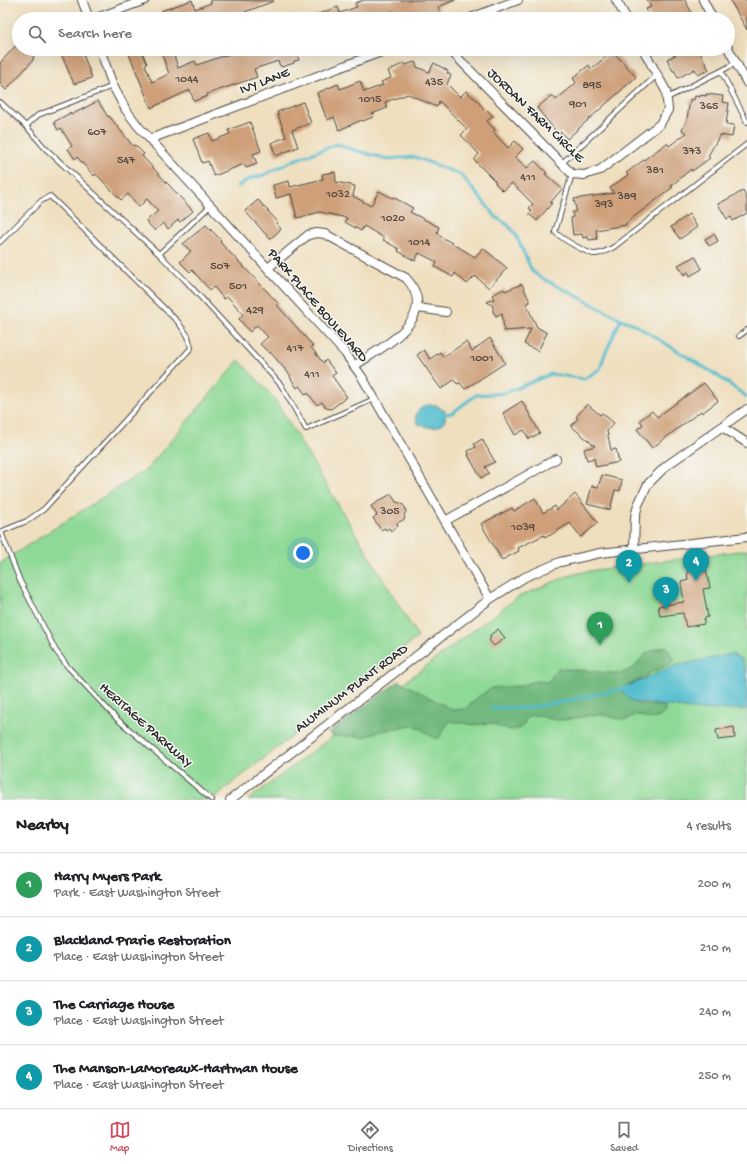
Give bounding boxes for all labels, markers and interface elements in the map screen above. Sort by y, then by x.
search box [12,12,735,56]
icon: search [26,23,48,45]
text: Search here [58,25,132,43]
street label: IVY LANE [238,64,294,99]
street label: JORDAN FARM CIRCLE [483,65,588,168]
house number: 1044 [174,73,199,87]
house number: 435 [425,76,443,90]
house number: 895 [583,79,601,93]
house number: 1015 [358,93,381,107]
house number: 901 [568,98,587,112]
house number: 365 [699,100,718,114]
house number: 607 [87,126,107,140]
house number: 373 [682,145,701,159]
house number: 547 [117,154,136,168]
house number: 381 [645,164,664,178]
house number: 411 [520,171,536,185]
house number: 1032 [325,188,350,202]
house number: 389 [617,190,636,204]
house number: 393 [594,198,613,212]
house number: 1020 [380,212,405,226]
house number: 1014 [407,236,430,250]
street label: PARK PLACE BOULEVARD [262,245,372,367]
house number: 507 [210,260,230,274]
house number: 501 [229,280,247,294]
house number: 429 [246,304,264,318]
house number: 417 [287,342,304,356]
house number: 1001 [469,352,494,366]
house number: 411 [304,368,320,382]
house number: 305 [379,505,400,519]
house number: 1039 [510,521,535,535]
your location [293,543,313,563]
pin: 4 [683,548,709,581]
pin: 2 [616,550,642,583]
pin: 3 [653,577,679,610]
pin: 1 [587,612,613,645]
street label: ALUMINUM PLANT ROAD [292,640,412,737]
street label: HERITAGE PARKWAY [95,680,195,772]
text: Nearby [16,816,69,836]
text: 4 results [687,819,731,834]
text: Harry Myers Park [54,868,161,886]
text: 1 [26,877,32,892]
text: 200 m [698,877,731,892]
text: Park · East Washington Street [54,886,220,901]
text: Blackland Prarie Restoration [54,932,231,950]
text: 2 [26,941,32,956]
text: 210 m [700,941,731,956]
text: Place · East Washington Street [54,950,224,965]
text: The Carriage House [54,996,174,1014]
text: 3 [26,1005,32,1020]
text: 240 m [699,1005,731,1020]
text: Place · East Washington Street [54,1014,224,1029]
text: The Manson-LaMoreaux-Hartman House [54,1060,298,1078]
text: 4 [26,1069,32,1084]
text: 250 m [698,1069,731,1084]
text: Place · East Washington Street [54,1078,224,1093]
tab: Map [109,1119,131,1155]
tab: Directions [348,1119,393,1155]
tab: Saved [610,1119,638,1155]

